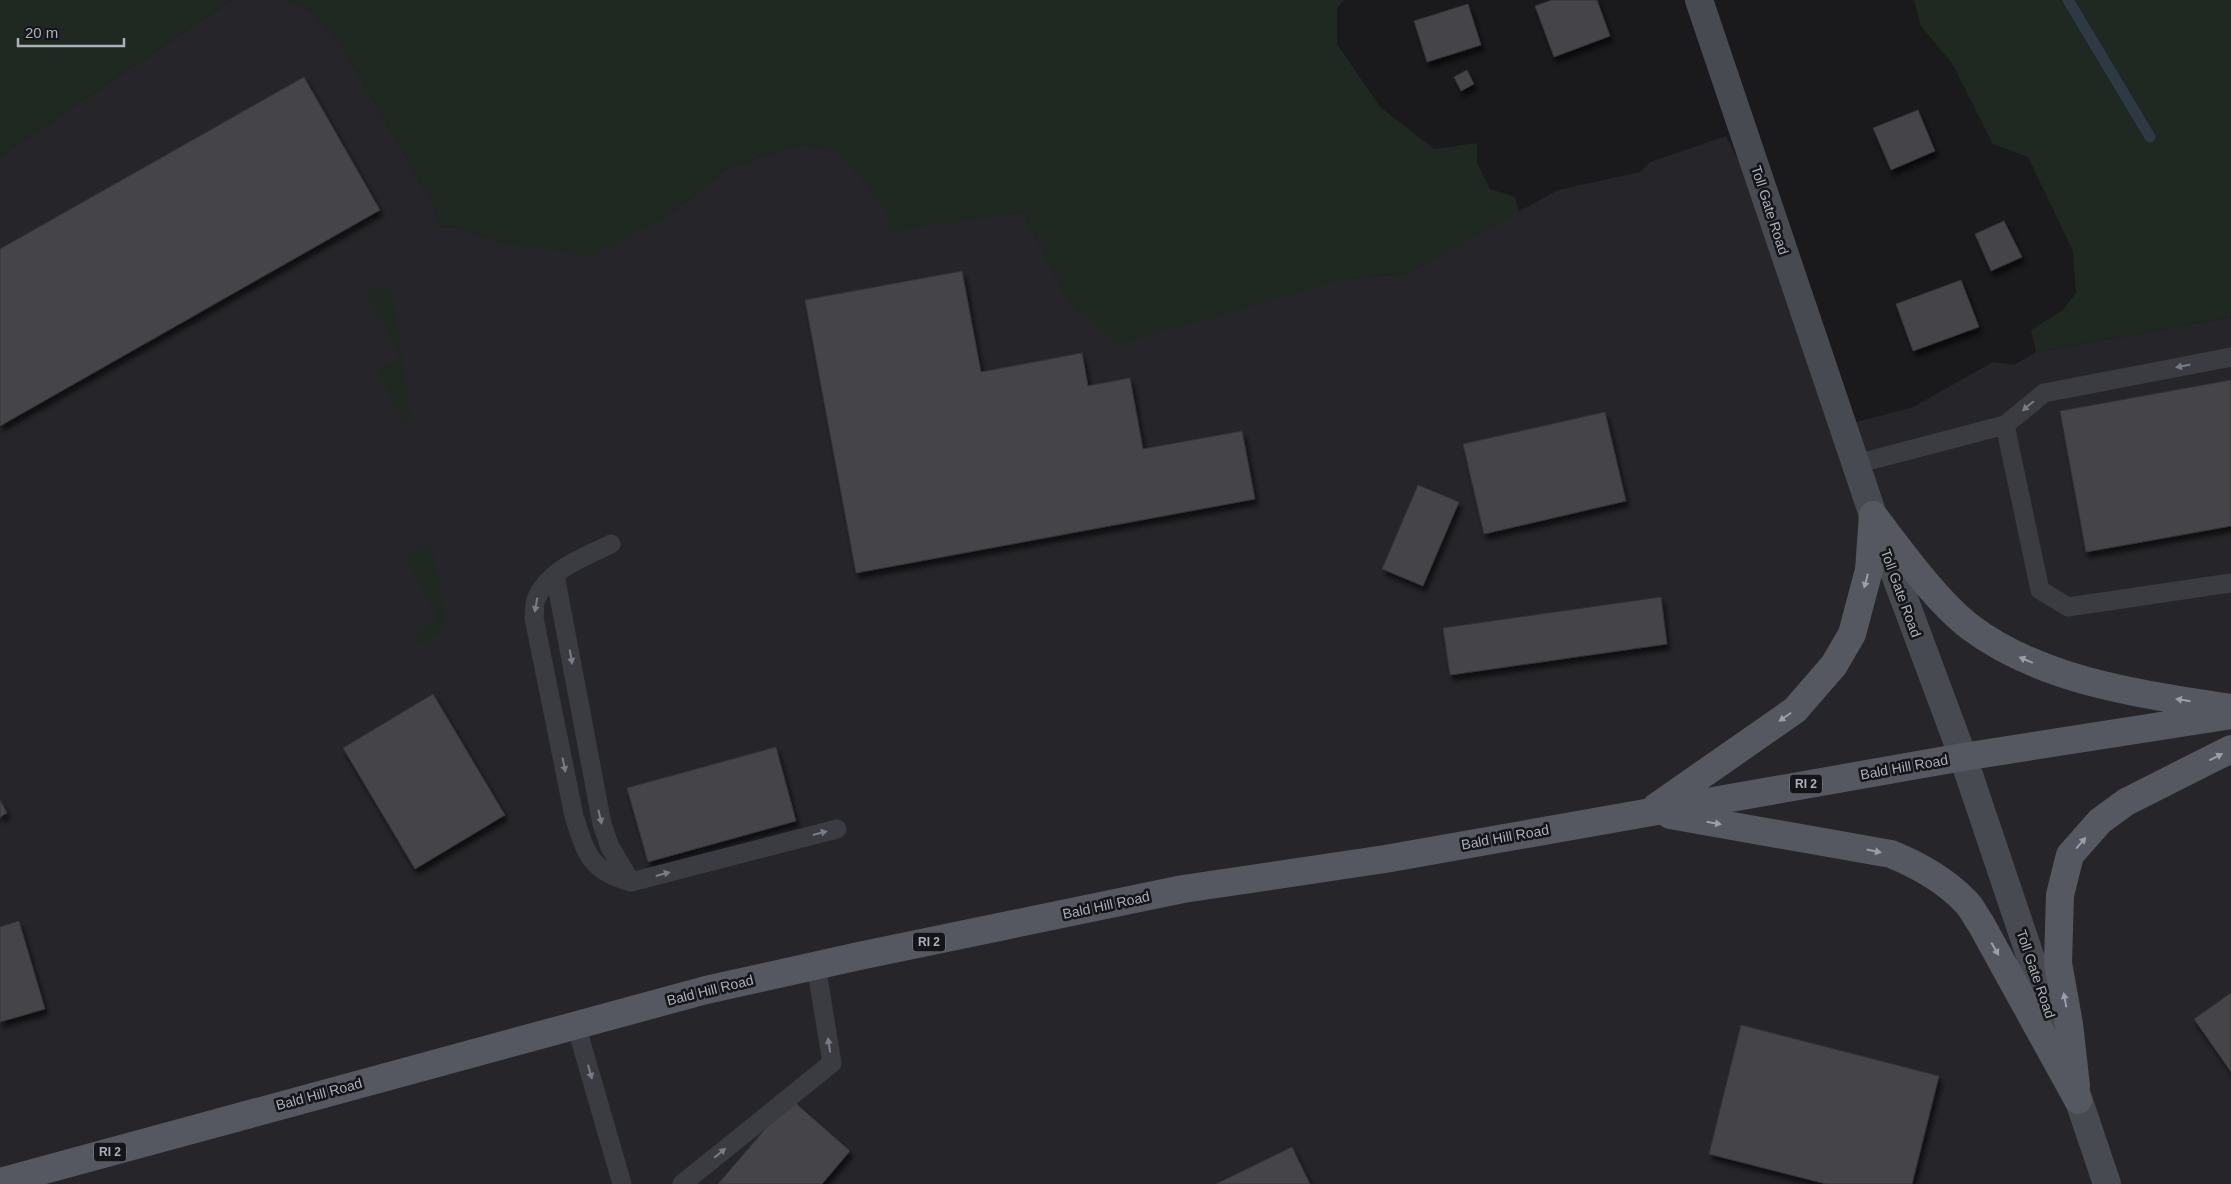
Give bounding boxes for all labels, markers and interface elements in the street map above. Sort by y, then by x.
scale bar [18,15,124,47]
text: 20 m [25,24,58,41]
street label: Toll Gate Road [1748,163,1792,257]
one-way arrow [2176,362,2191,370]
one-way arrow [2022,400,2034,411]
street label: Toll Gate Road [1878,547,1924,639]
one-way arrow [1862,574,1870,589]
one-way arrow [532,598,540,614]
one-way arrow [568,650,576,666]
one-way arrow [2019,655,2033,663]
one-way arrow [2175,696,2191,704]
one-way arrow [1778,712,1792,722]
street label: Bald Hill Road [1859,751,1949,783]
one-way arrow [2209,753,2223,761]
one-way arrow [560,757,568,773]
road number: RI 2 [1790,774,1822,794]
one-way arrow [596,810,604,825]
one-way arrow [1706,819,1722,827]
street label: Bald Hill Road [1460,821,1550,853]
one-way arrow [813,829,828,837]
one-way arrow [2075,838,2087,850]
one-way arrow [1866,847,1882,855]
one-way arrow [656,870,671,878]
street label: Bald Hill Road [1061,888,1151,922]
street label: Toll Gate Road [2013,928,2059,1020]
road number: RI 2 [913,932,945,952]
one-way arrow [1991,942,2000,956]
street label: Bald Hill Road [665,972,755,1008]
one-way arrow [2061,992,2069,1008]
one-way arrow [825,1036,833,1052]
one-way arrow [586,1064,594,1079]
street label: Bald Hill Road [274,1075,364,1113]
road number: RI 2 [94,1142,126,1162]
one-way arrow [713,1147,725,1159]

